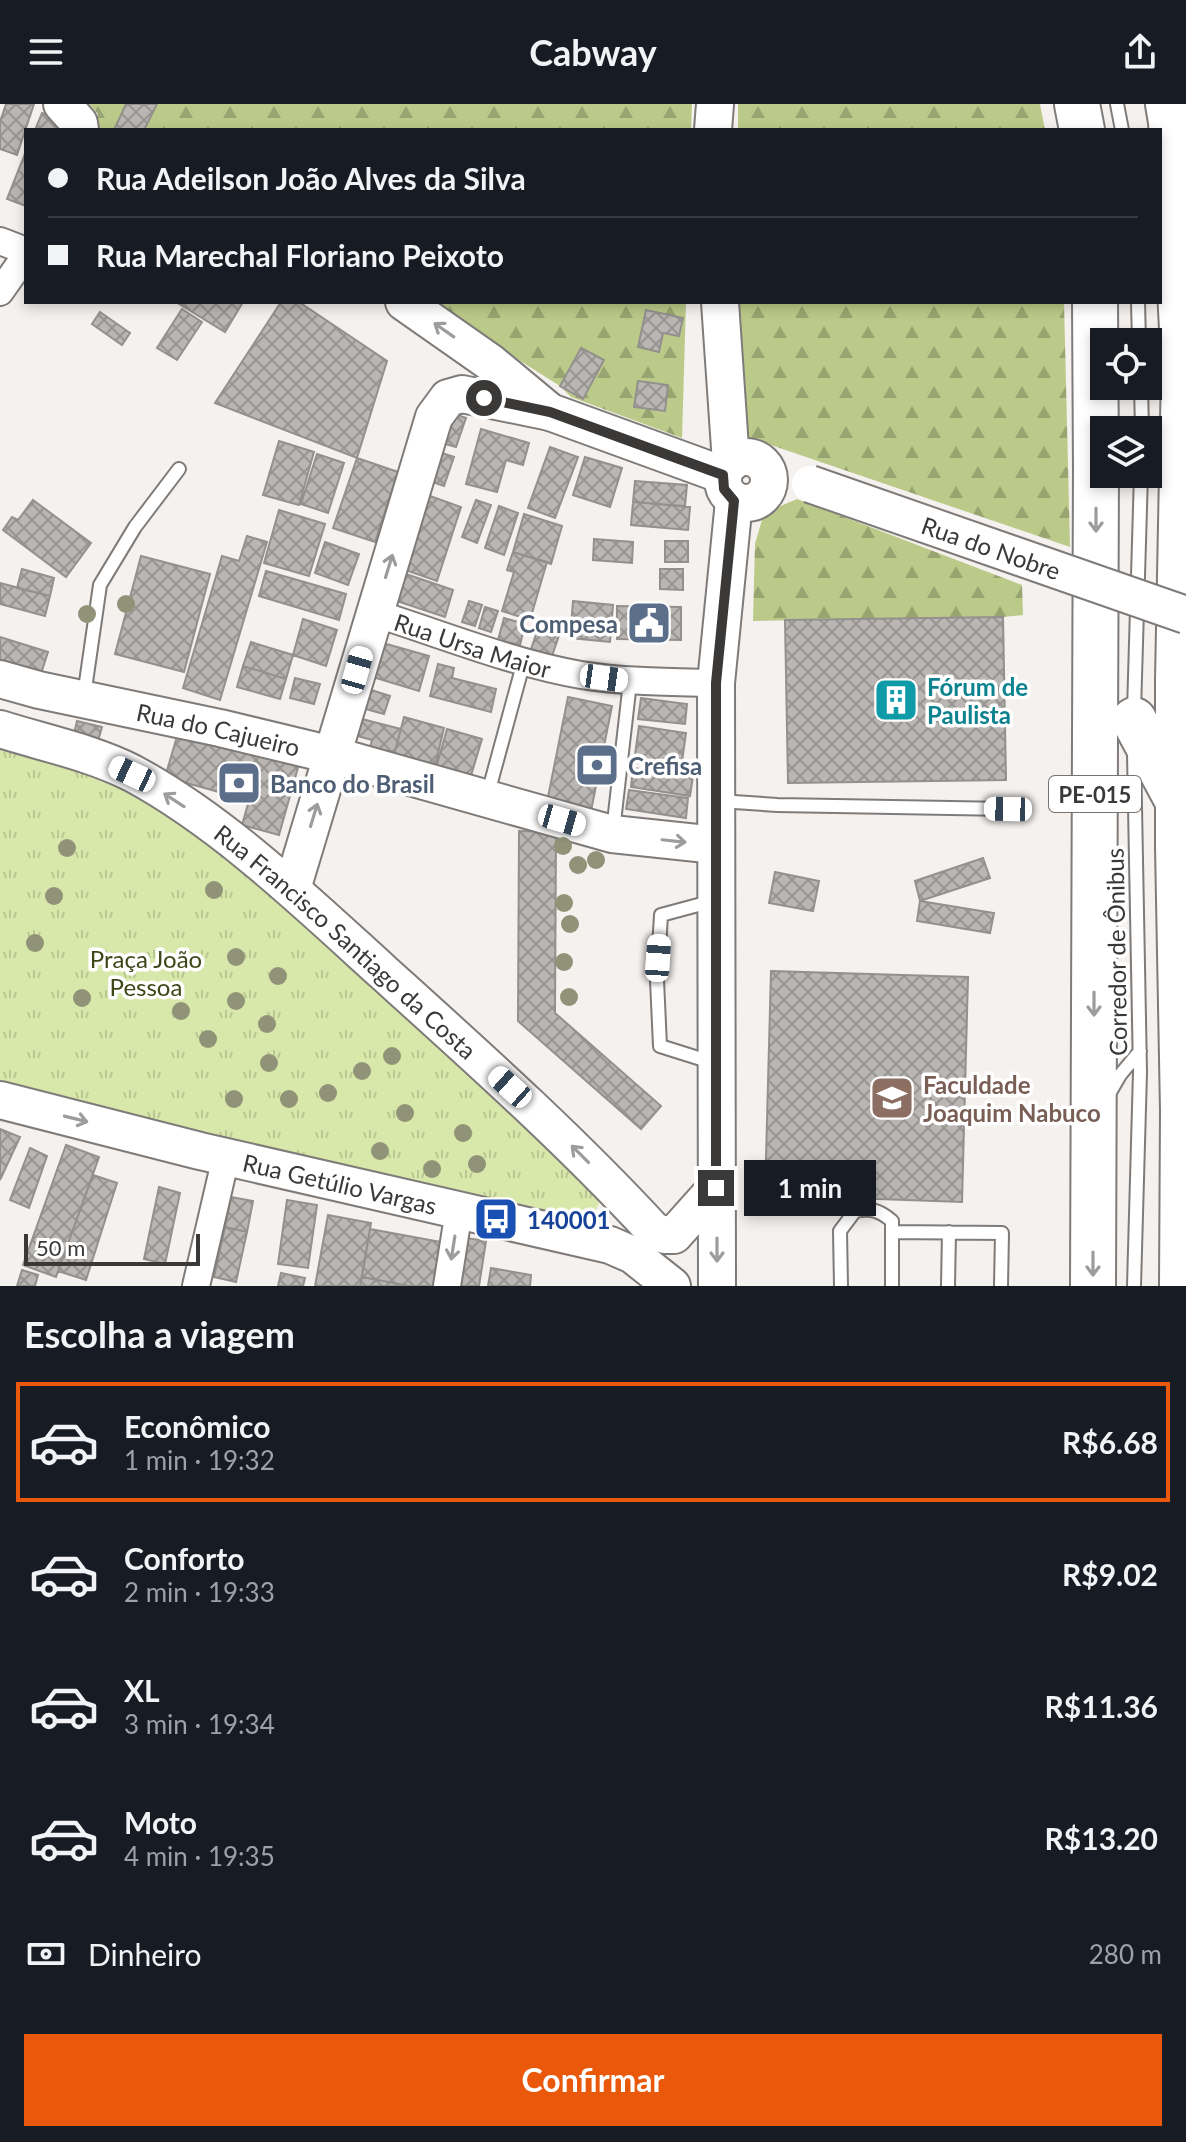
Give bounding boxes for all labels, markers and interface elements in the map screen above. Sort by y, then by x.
icon: menu [24,30,68,74]
text: Cabway [529,30,657,74]
icon: share [1118,30,1162,74]
text: Rua Adeilson João Alves da Silva [96,160,526,196]
text: Rua Marechal Floriano Peixoto [96,237,504,273]
one-way arrow [434,322,455,339]
map controls [1090,328,1162,488]
button: locate [1090,328,1162,400]
route start [466,380,502,416]
button: layers [1090,416,1162,488]
one-way arrow [1088,506,1104,533]
street label: Rua do Nobre [918,510,1065,585]
one-way arrow [382,553,397,579]
public building icon: Compesa [625,599,673,647]
street label: Rua Ursa Maior [391,606,554,683]
place label: Compesa [519,609,618,638]
car [339,644,375,696]
car [579,663,629,693]
place label: Fórum de Paulista [927,672,1028,729]
building icon: Fórum de Paulista [872,676,920,724]
street label: Rua do Cajueiro [134,696,303,761]
bank icon: Crefisa [573,741,621,789]
place label: Crefisa [628,751,702,780]
car [105,753,159,795]
bank icon: Banco do Brasil [215,759,263,807]
place label: Banco do Brasil [270,769,435,798]
road number: PE-015 [1049,776,1141,812]
one-way arrow [163,791,185,808]
car [984,797,1032,821]
one-way arrow [308,802,323,827]
car [536,802,588,838]
street label: Rua Francisco Santiago da Costa [209,817,483,1064]
one-way arrow [660,833,687,848]
street label: Corredor de Ônibus [1100,848,1132,1056]
car [644,933,672,983]
park label: Praça João Pessoa [90,944,202,1001]
one-way arrow [1086,990,1102,1017]
car [484,1062,536,1112]
place label: Faculdade Joaquim Nabuco [923,1070,1101,1127]
school or university icon: Faculdade Joaquim Nabuco [868,1074,916,1122]
one-way arrow [62,1113,88,1128]
one-way arrow [571,1145,590,1164]
street label: Rua Getúlio Vargas [240,1147,440,1219]
callout: 1 min [744,1160,876,1216]
route end [698,1170,734,1206]
text: 1 min [778,1172,842,1204]
bus stop icon: 140001 [472,1195,520,1243]
place label: 140001 [527,1205,611,1234]
scale bar [24,1230,200,1266]
text: 50 m [36,1234,85,1261]
one-way arrow [445,1235,460,1260]
one-way arrow [709,1236,725,1263]
one-way arrow [1085,1250,1101,1277]
text: Escolha a viagem [24,1312,295,1356]
icon: car [28,1406,100,1478]
text: Econômico [124,1408,270,1444]
text: R$6.68 [1062,1424,1158,1460]
text: 1 min · 19:32 [124,1444,275,1476]
icon: car [28,1538,100,1610]
text: Conforto [124,1540,244,1576]
text: R$9.02 [1062,1556,1158,1592]
text: 2 min · 19:33 [124,1576,275,1608]
icon: car [28,1670,100,1742]
text: XL [124,1672,160,1708]
text: R$11.36 [1045,1688,1158,1724]
text: 3 min · 19:34 [124,1708,275,1740]
icon: car [28,1802,100,1874]
text: Moto [124,1804,197,1840]
text: R$13.20 [1045,1820,1158,1856]
text: 4 min · 19:35 [124,1840,275,1872]
icon: cash [24,1932,68,1976]
text: Dinheiro [88,1936,202,1972]
text: 280 m [1089,1938,1162,1970]
button: Confirmar [24,2034,1162,2126]

